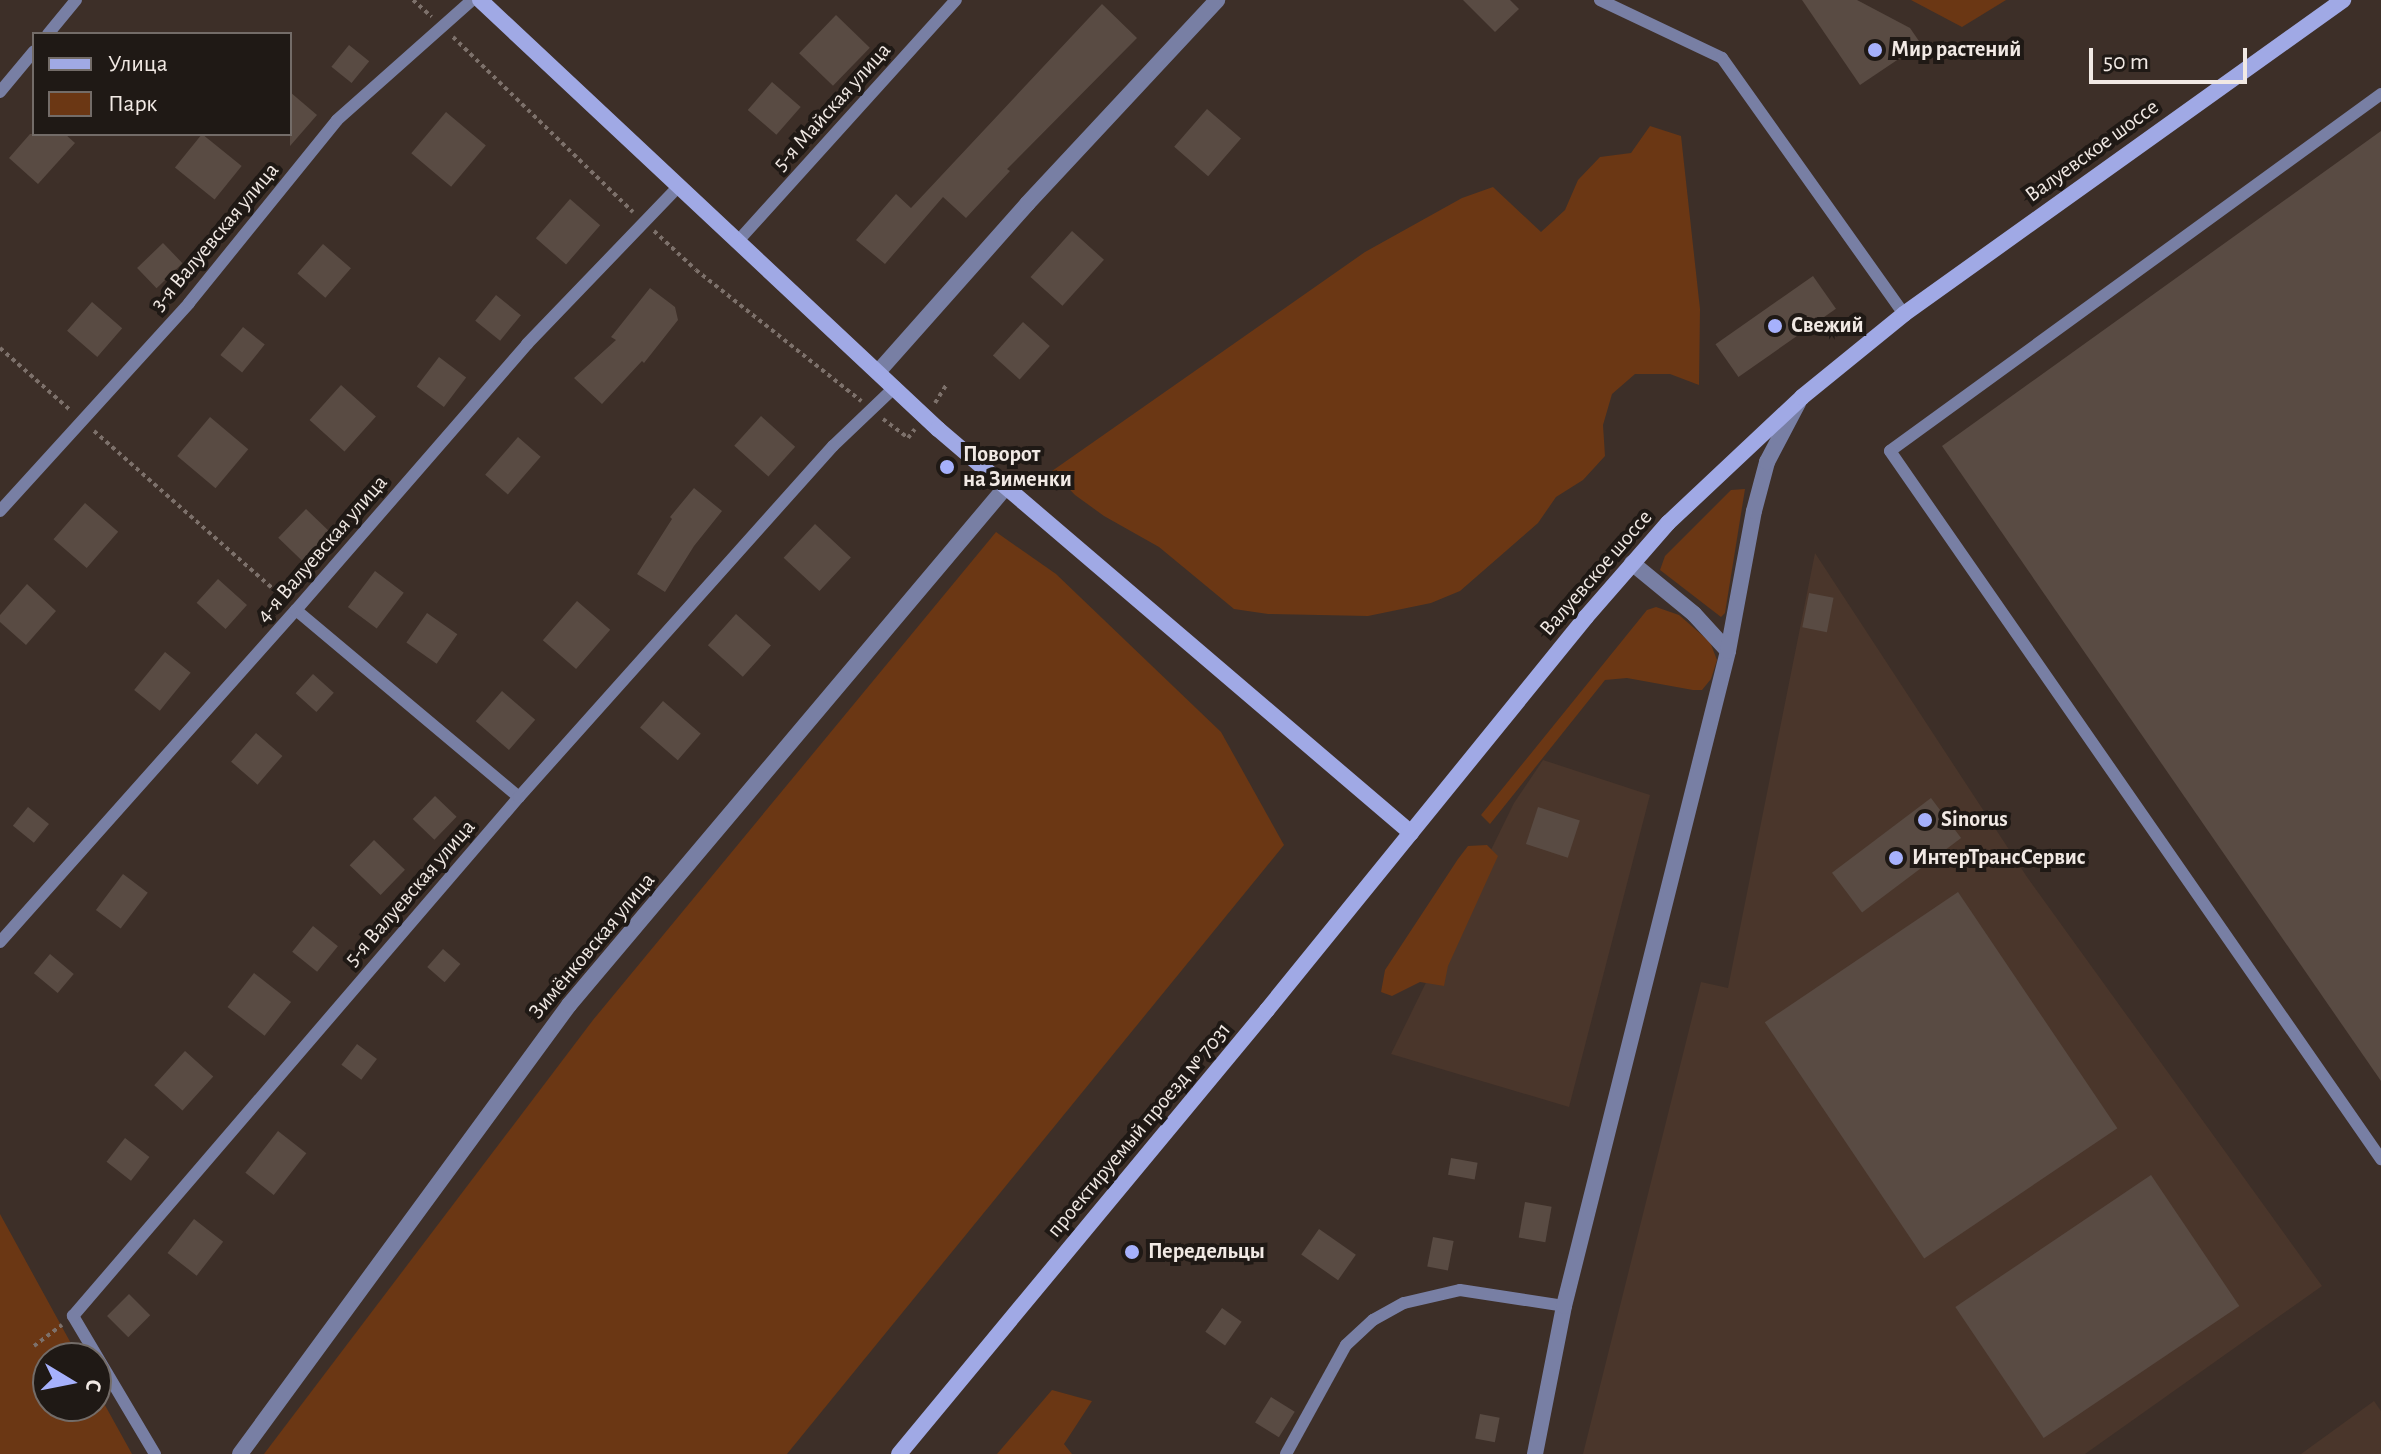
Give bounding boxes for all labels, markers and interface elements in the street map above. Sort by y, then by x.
legend [32,32,292,136]
scale bar [2093,32,2251,82]
street label: 5-я Майская улица [768,37,896,177]
place label: Мир растений [1891,37,2021,63]
marker: Мир растений [1866,41,1884,59]
text: 50 m [2103,50,2149,74]
text: Улица [108,52,168,76]
text: Парк [108,92,157,116]
street label: Валуевское шоссе [2020,94,2164,208]
street label: 3-я Валуевская улица [145,157,285,317]
place label: Свежий [1791,313,1864,339]
marker: Свежий [1766,317,1784,335]
place label: Поворот на Зименки [963,441,1072,492]
marker: Поворот на Зименки [938,458,956,476]
street label: 4-я Валуевская улица [251,470,393,628]
street label: Валуевское шоссе [1534,504,1658,642]
place label: Sinorus [1941,807,2008,833]
marker: Sinorus [1916,811,1934,829]
street label: 5-я Валуевская улица [339,814,481,972]
place label: ИнтерТрансСервис [1912,845,2086,871]
marker: ИнтерТрансСервис [1887,849,1905,867]
street label: Зимёнковская улица [523,868,661,1024]
street label: проектируемый проезд № 7031 [1041,1017,1237,1243]
place label: Передельцы [1148,1239,1265,1265]
marker: Передельцы [1123,1243,1141,1261]
north arrow [32,1342,112,1422]
text: С [82,1378,106,1394]

